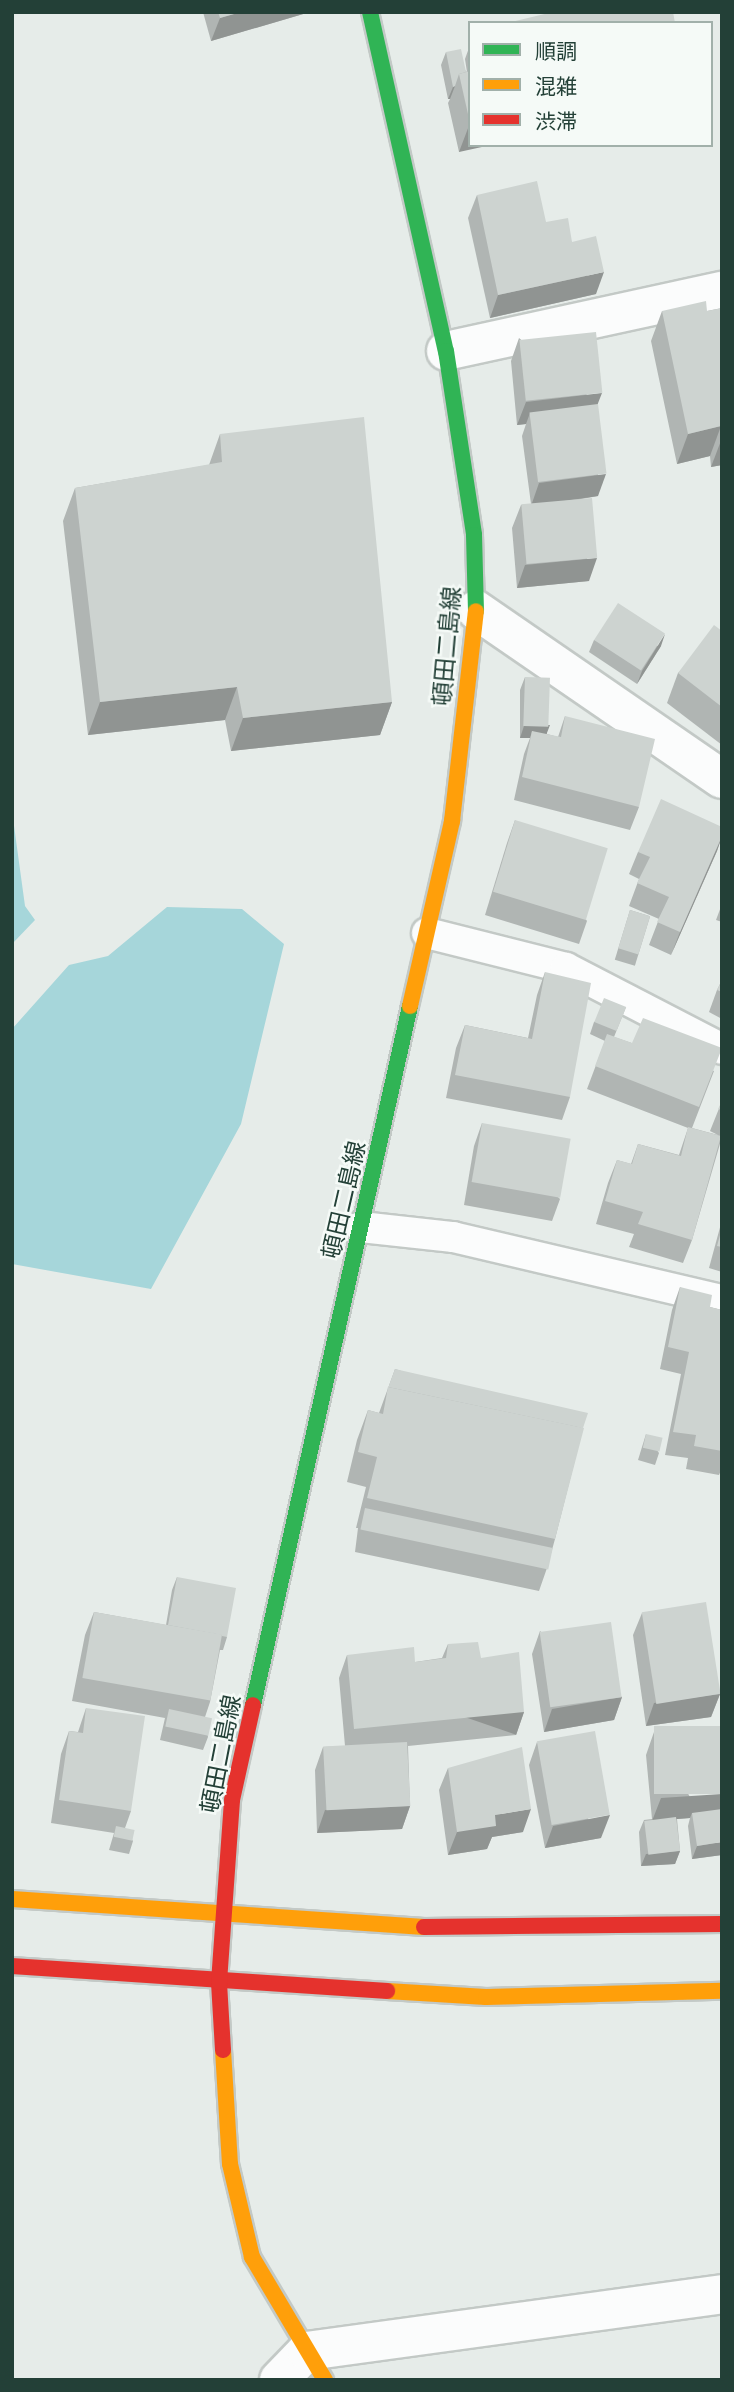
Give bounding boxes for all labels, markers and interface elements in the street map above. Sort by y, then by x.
legend [468,21,713,147]
text: 順調 [535,39,577,64]
text: 混雑 [535,74,577,99]
text: 渋滞 [535,109,577,134]
street label: 頓田二島線 [427,585,467,707]
street label: 頓田二島線 [316,1138,372,1262]
street label: 頓田二島線 [195,1692,247,1816]

